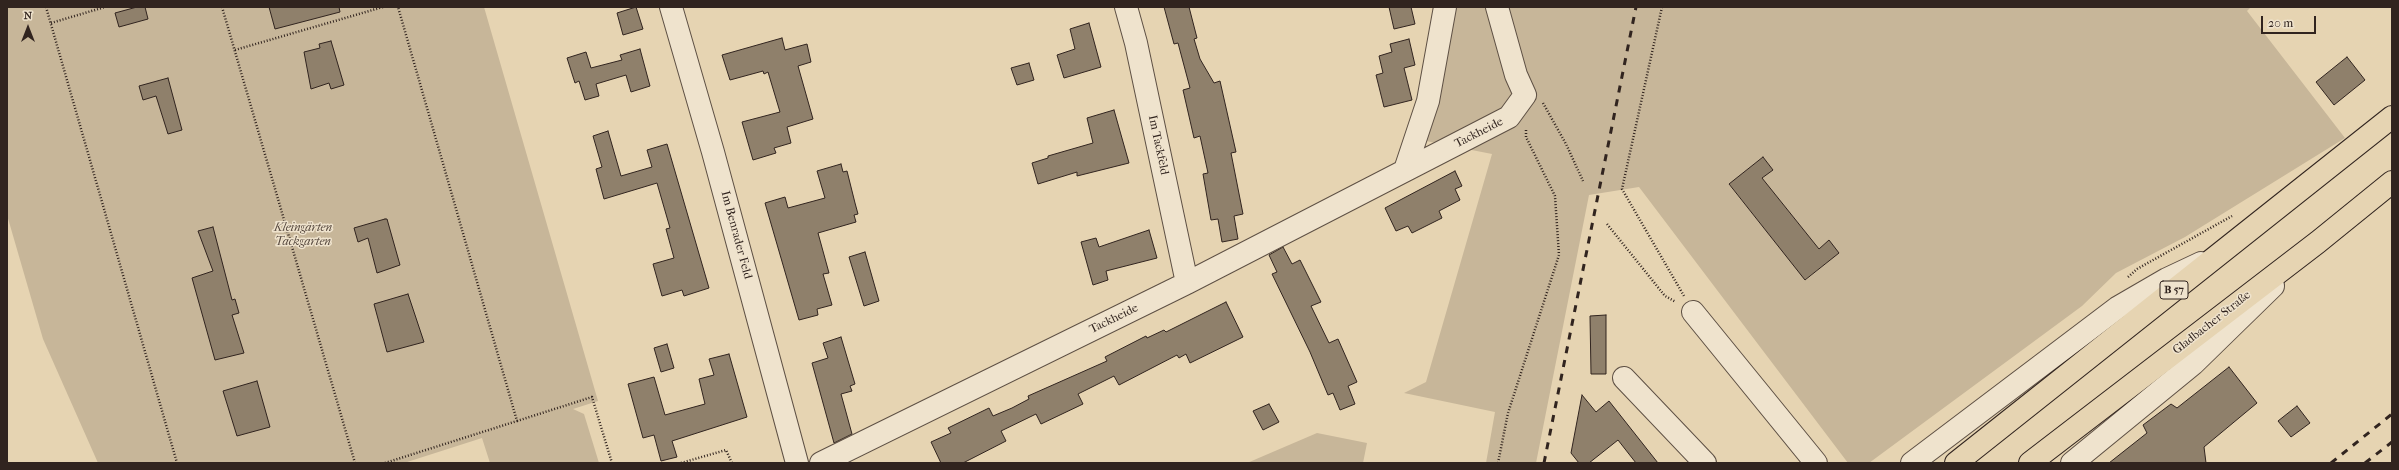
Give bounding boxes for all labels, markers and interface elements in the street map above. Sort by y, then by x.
north arrow [8,8,48,48]
scale bar [2263,8,2318,34]
text: N [24,9,32,22]
text: 20 m [2268,16,2293,30]
street label: Im Tackfeld [1145,114,1171,176]
street label: Tackheide [1452,115,1506,151]
street label: Im Benrader Feld [717,189,755,281]
park label: Kleingärten Tackgarten [274,221,332,249]
road number: B 57 [2160,281,2188,299]
street label: Gladbacher Straße [2170,288,2254,358]
street label: Tackheide [1087,301,1141,337]

